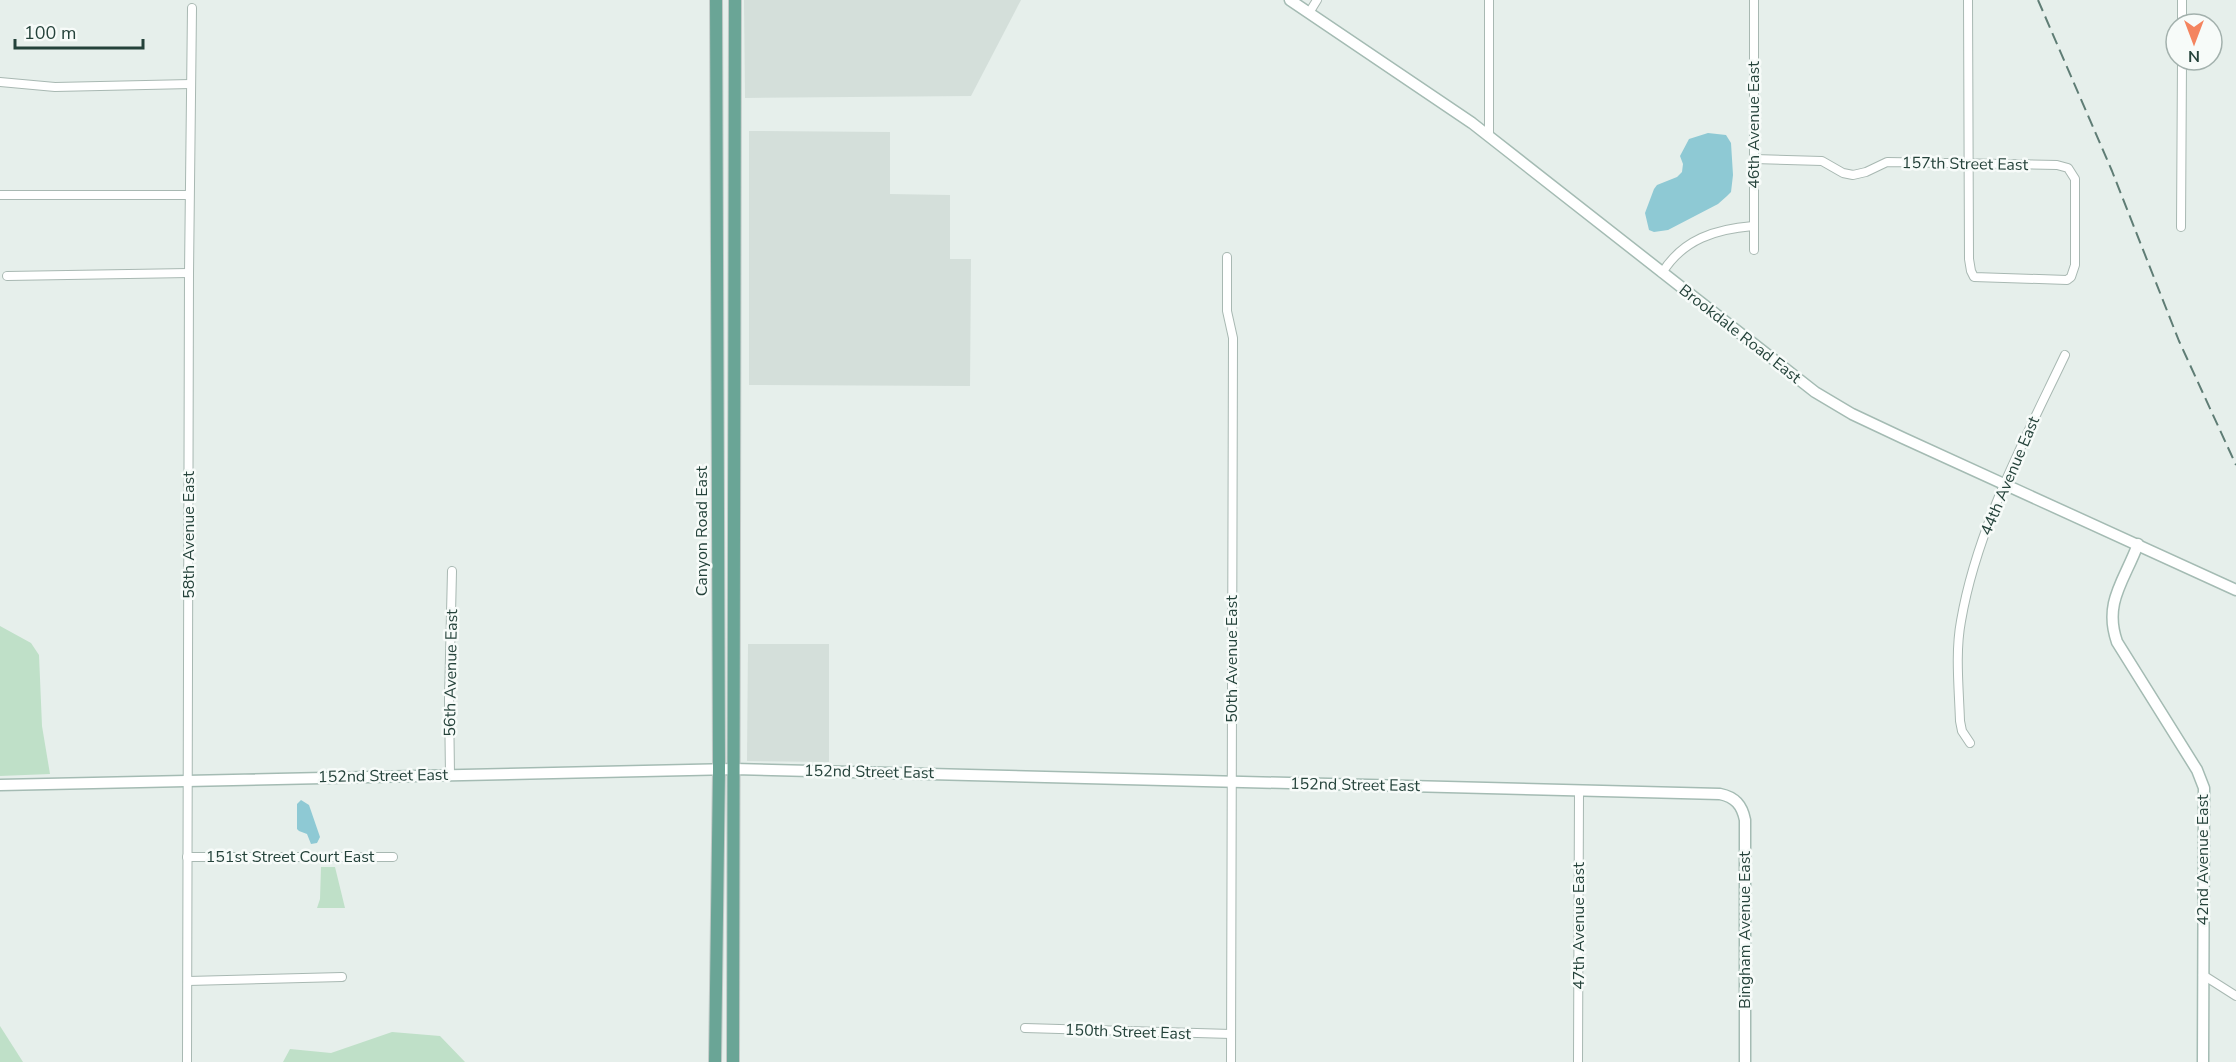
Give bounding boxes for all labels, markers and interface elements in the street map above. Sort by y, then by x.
scale bar [15,12,142,50]
north arrow [2164,12,2224,72]
text: 100 m [24,21,76,45]
text: N [2188,45,2200,67]
street label: 46th Avenue East [1743,61,1765,189]
street label: 157th Street East [1902,152,2029,176]
street label: Brookdale Road East [1674,279,1806,389]
street label: 44th Avenue East [1975,413,2045,539]
street label: Canyon Road East [691,465,713,596]
street label: 58th Avenue East [178,471,200,599]
street label: 50th Avenue East [1221,595,1243,723]
street label: 56th Avenue East [439,609,463,737]
street label: 152nd Street East [804,760,935,784]
street label: 152nd Street East [318,764,449,788]
street label: 152nd Street East [1290,773,1421,797]
street label: 42nd Avenue East [2192,794,2214,926]
street label: 151st Street Court East [206,846,375,868]
street label: Bingham Avenue East [1734,851,1756,1009]
street label: 47th Avenue East [1568,862,1590,990]
street label: 150th Street East [1065,1019,1192,1045]

